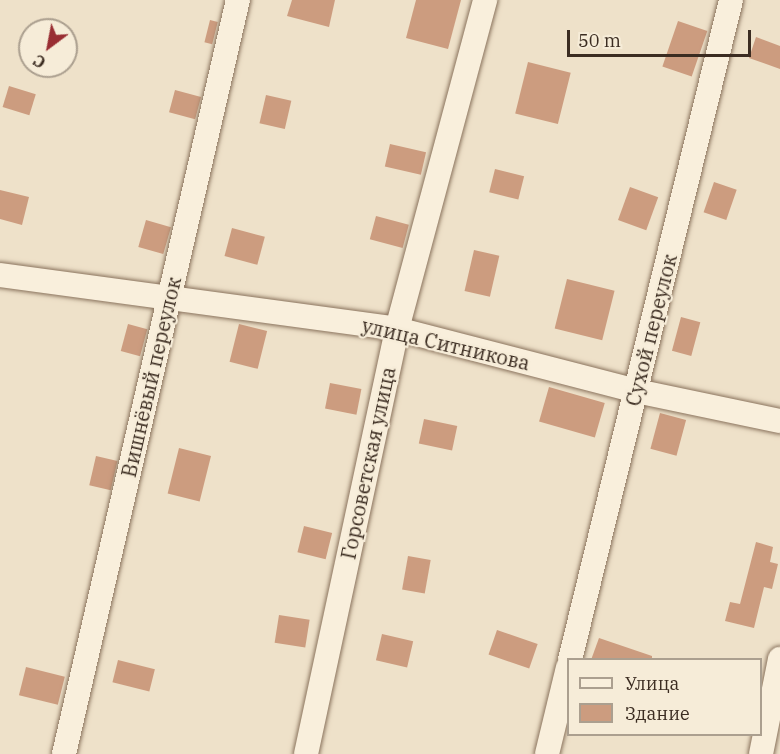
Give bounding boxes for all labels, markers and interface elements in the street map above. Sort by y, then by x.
north arrow [18,18,78,78]
scale bar [570,18,754,56]
text: 50 m [578,29,621,52]
text: С [30,50,49,73]
street label: Сухой переулок [621,252,681,408]
street label: Вишнёвый переулок [116,274,186,480]
street label: улица Ситникова [360,313,532,375]
street label: Горсоветская улица [336,365,400,561]
legend [567,658,762,736]
text: Улица [625,672,679,695]
text: Здание [625,702,690,725]

